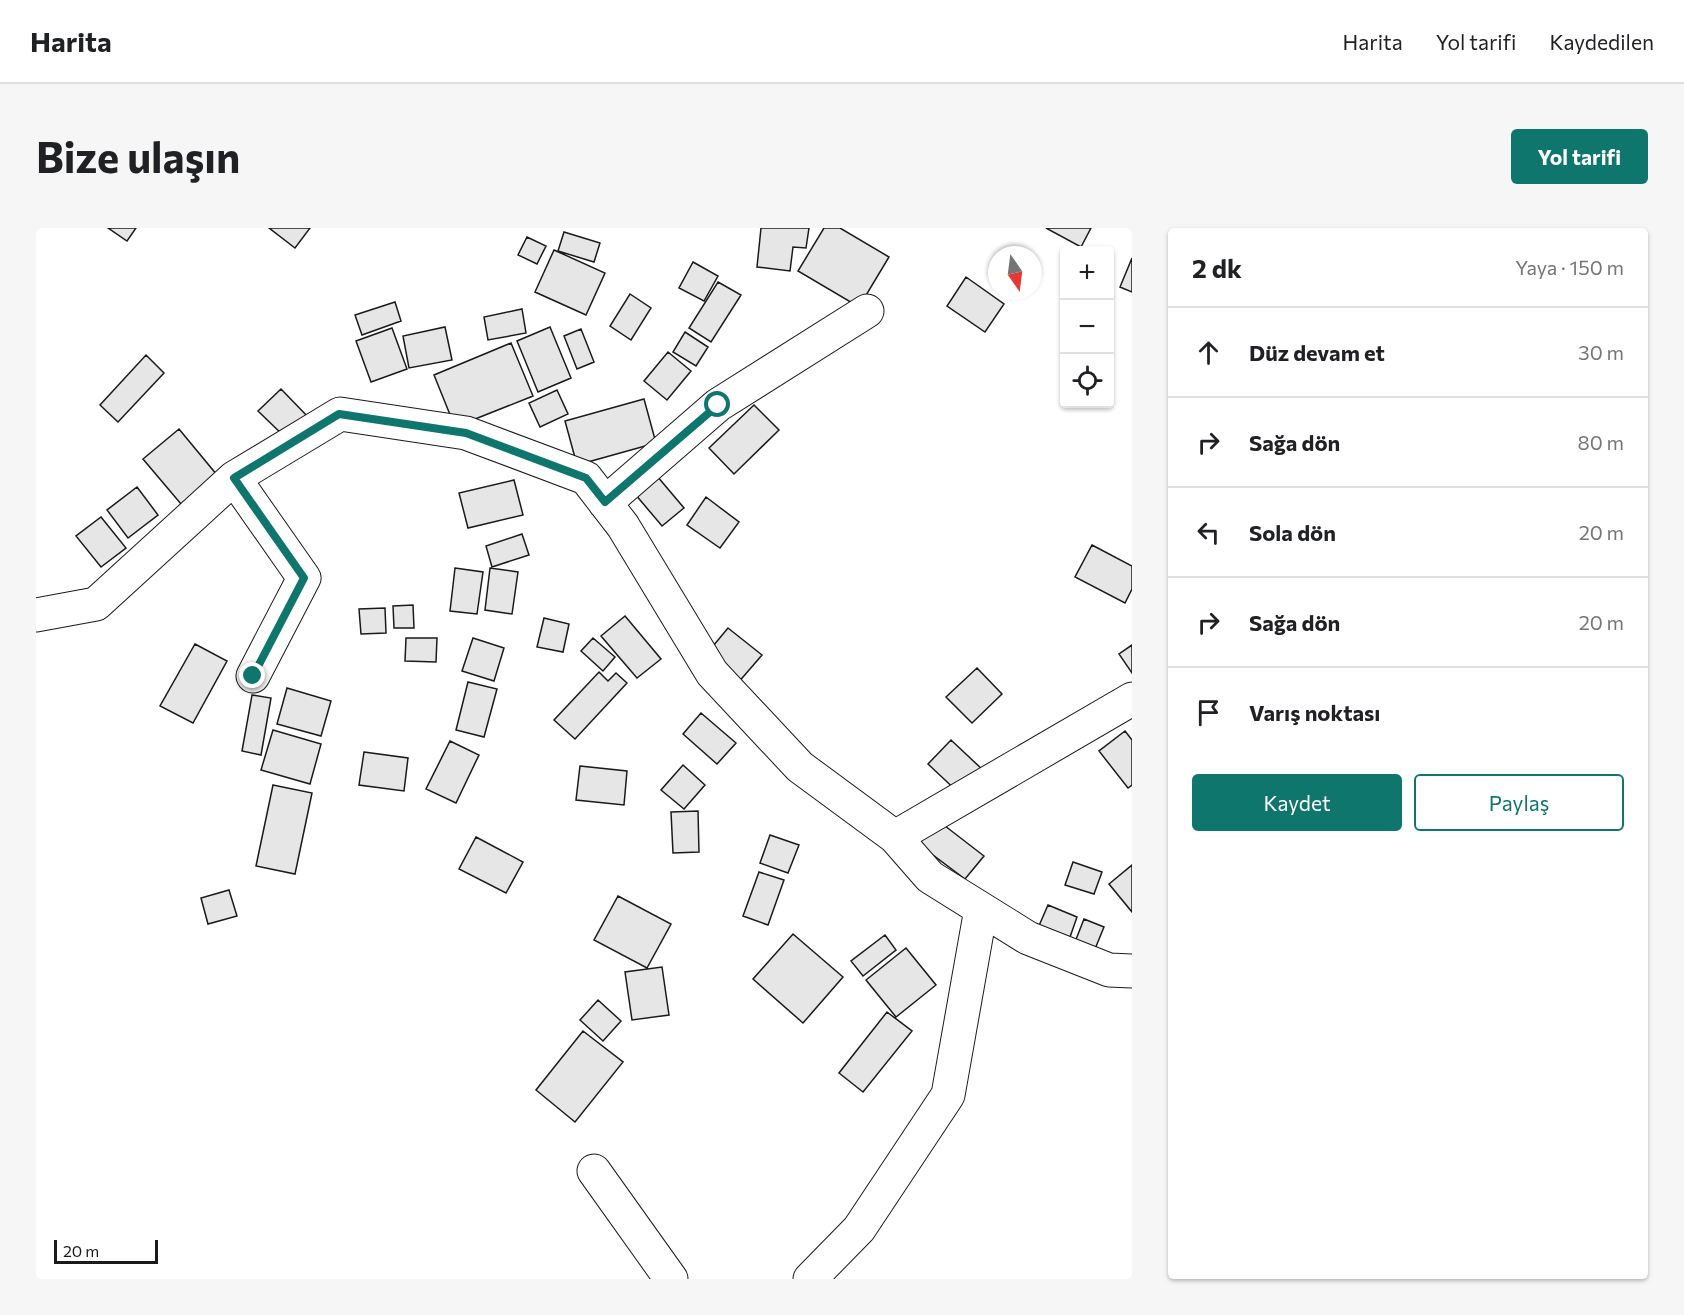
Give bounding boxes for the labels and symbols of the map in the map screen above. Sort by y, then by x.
north arrow [988,246,1042,300]
route start [704,391,730,417]
route end [239,662,265,688]
scale bar [54,1237,158,1264]

